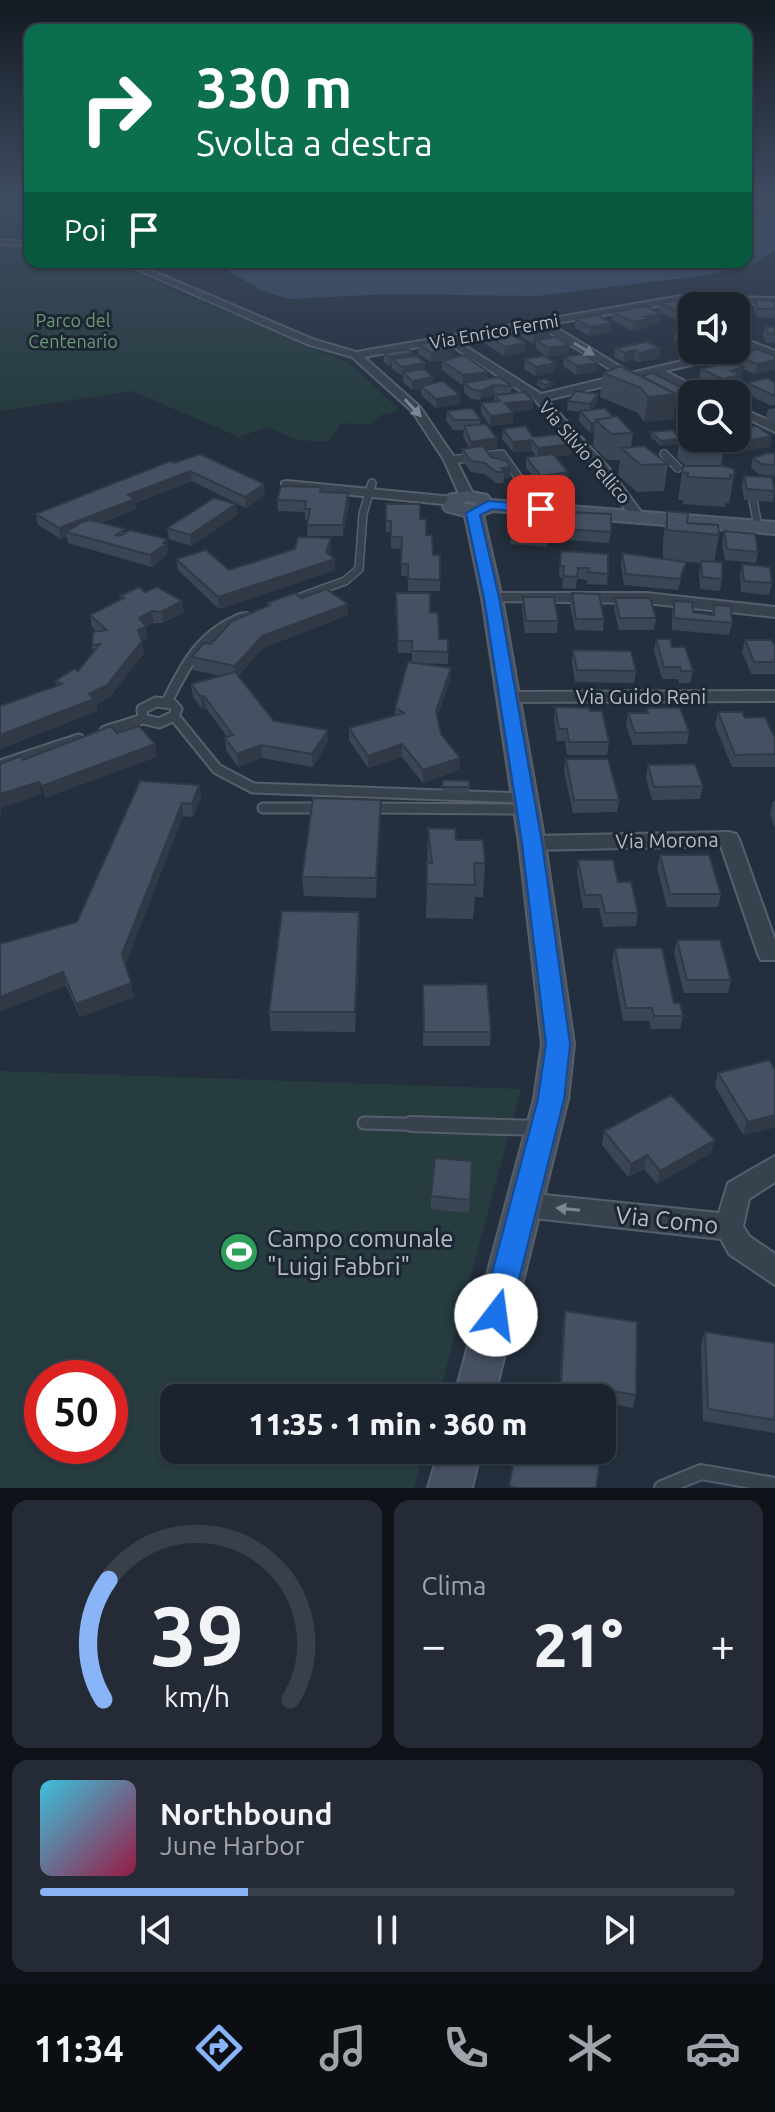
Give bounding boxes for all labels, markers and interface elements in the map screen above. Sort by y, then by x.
icon: right [64,56,168,160]
text: 330 m [196,56,352,119]
text: Svolta a destra [196,122,433,163]
icon: arrive [122,208,166,252]
text: Poi [64,213,106,247]
map controls [678,292,750,452]
button: sound [678,292,750,364]
park label: Parco del Centenario [28,310,118,351]
street label: Via Enrico Fermi [428,310,560,352]
one-way arrow [573,342,595,356]
button: search [678,380,750,452]
street label: Via Silvio Pellico [535,397,635,507]
one-way arrow [403,398,421,417]
pin [507,475,575,543]
icon: arrive [519,487,563,531]
street label: Via Guido Reni [576,685,706,708]
street label: Via Morona [615,828,719,852]
street label: Via Como [614,1201,720,1239]
one-way arrow [555,1203,580,1216]
place label: Campo comunale "Luigi Fabbri" [267,1225,453,1280]
sports icon: Campo comunale "Luigi Fabbri" [218,1231,260,1273]
position arrow [454,1273,538,1357]
speed limit sign: 50 [24,1360,128,1464]
text: 11:35 · 1 min · 360 m [249,1407,527,1441]
text: Clima [422,1571,486,1600]
text: 39 [150,1588,244,1682]
text: 21° [534,1611,623,1678]
text: − [422,1620,446,1669]
text: + [710,1620,735,1669]
text: km/h [164,1680,230,1712]
text: Northbound [160,1797,332,1831]
text: June Harbor [160,1831,304,1860]
icon: previous [134,1908,178,1952]
icon: pause [365,1908,409,1952]
icon: next [597,1908,641,1952]
icon: directions [191,2020,247,2076]
icon: music [315,2020,371,2076]
icon: phone [438,2020,494,2076]
icon: climate [562,2020,618,2076]
icon: car [685,2020,741,2076]
text: 11:34 [34,2028,124,2069]

